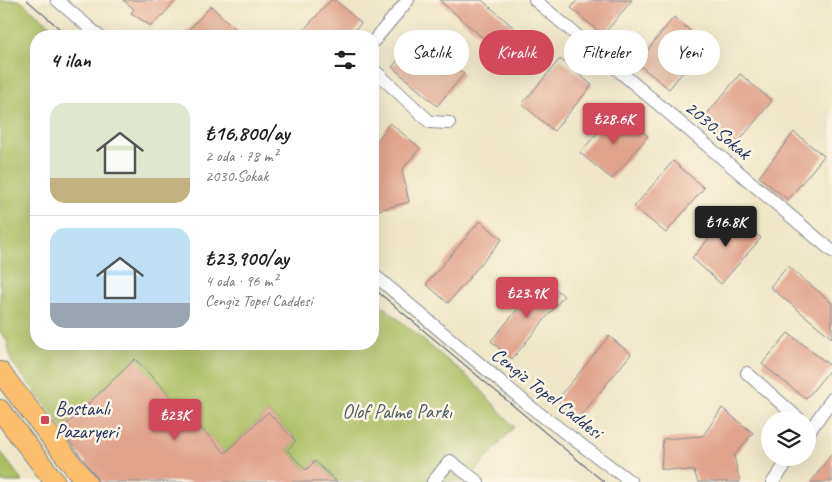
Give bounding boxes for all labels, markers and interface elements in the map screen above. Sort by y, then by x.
chip: Satılık [394,30,469,75]
chip: Kiralık [479,30,554,75]
chip: Filtreler [564,30,648,75]
chip: Yeni [658,30,720,75]
icon: filters [331,46,359,74]
text: 4 ilan [50,47,91,73]
street label: 2030.Sokak [680,95,758,166]
pin: ₺28.6K [573,102,655,145]
text: ₺28.6K [594,109,634,129]
text: ₺16,800/ay [205,120,289,146]
icon: home [90,123,150,183]
text: 2 oda · 78 m² [205,146,278,166]
text: 2030.Sokak [205,166,268,186]
pin: ₺16.8K [685,206,767,248]
text: ₺16.8K [706,212,746,232]
text: ₺23,900/ay [205,245,289,271]
icon: home [90,248,150,308]
text: 4 oda · 96 m² [205,271,278,291]
pin: ₺23.9K [486,276,568,319]
text: ₺23.9K [507,283,547,303]
text: Cengiz Topel Caddesi [205,291,312,311]
street label: Cengiz Topel Caddesi [486,342,609,446]
place label: Bostanlı Pazaryeri [55,396,120,444]
pin: ₺23K [145,398,205,441]
park label: Olof Palme Parkı [342,399,453,424]
text: ₺23K [160,405,190,425]
map controls [761,411,816,466]
button: layers [761,411,816,466]
marker: Bostanlı Pazaryeri [39,414,51,426]

